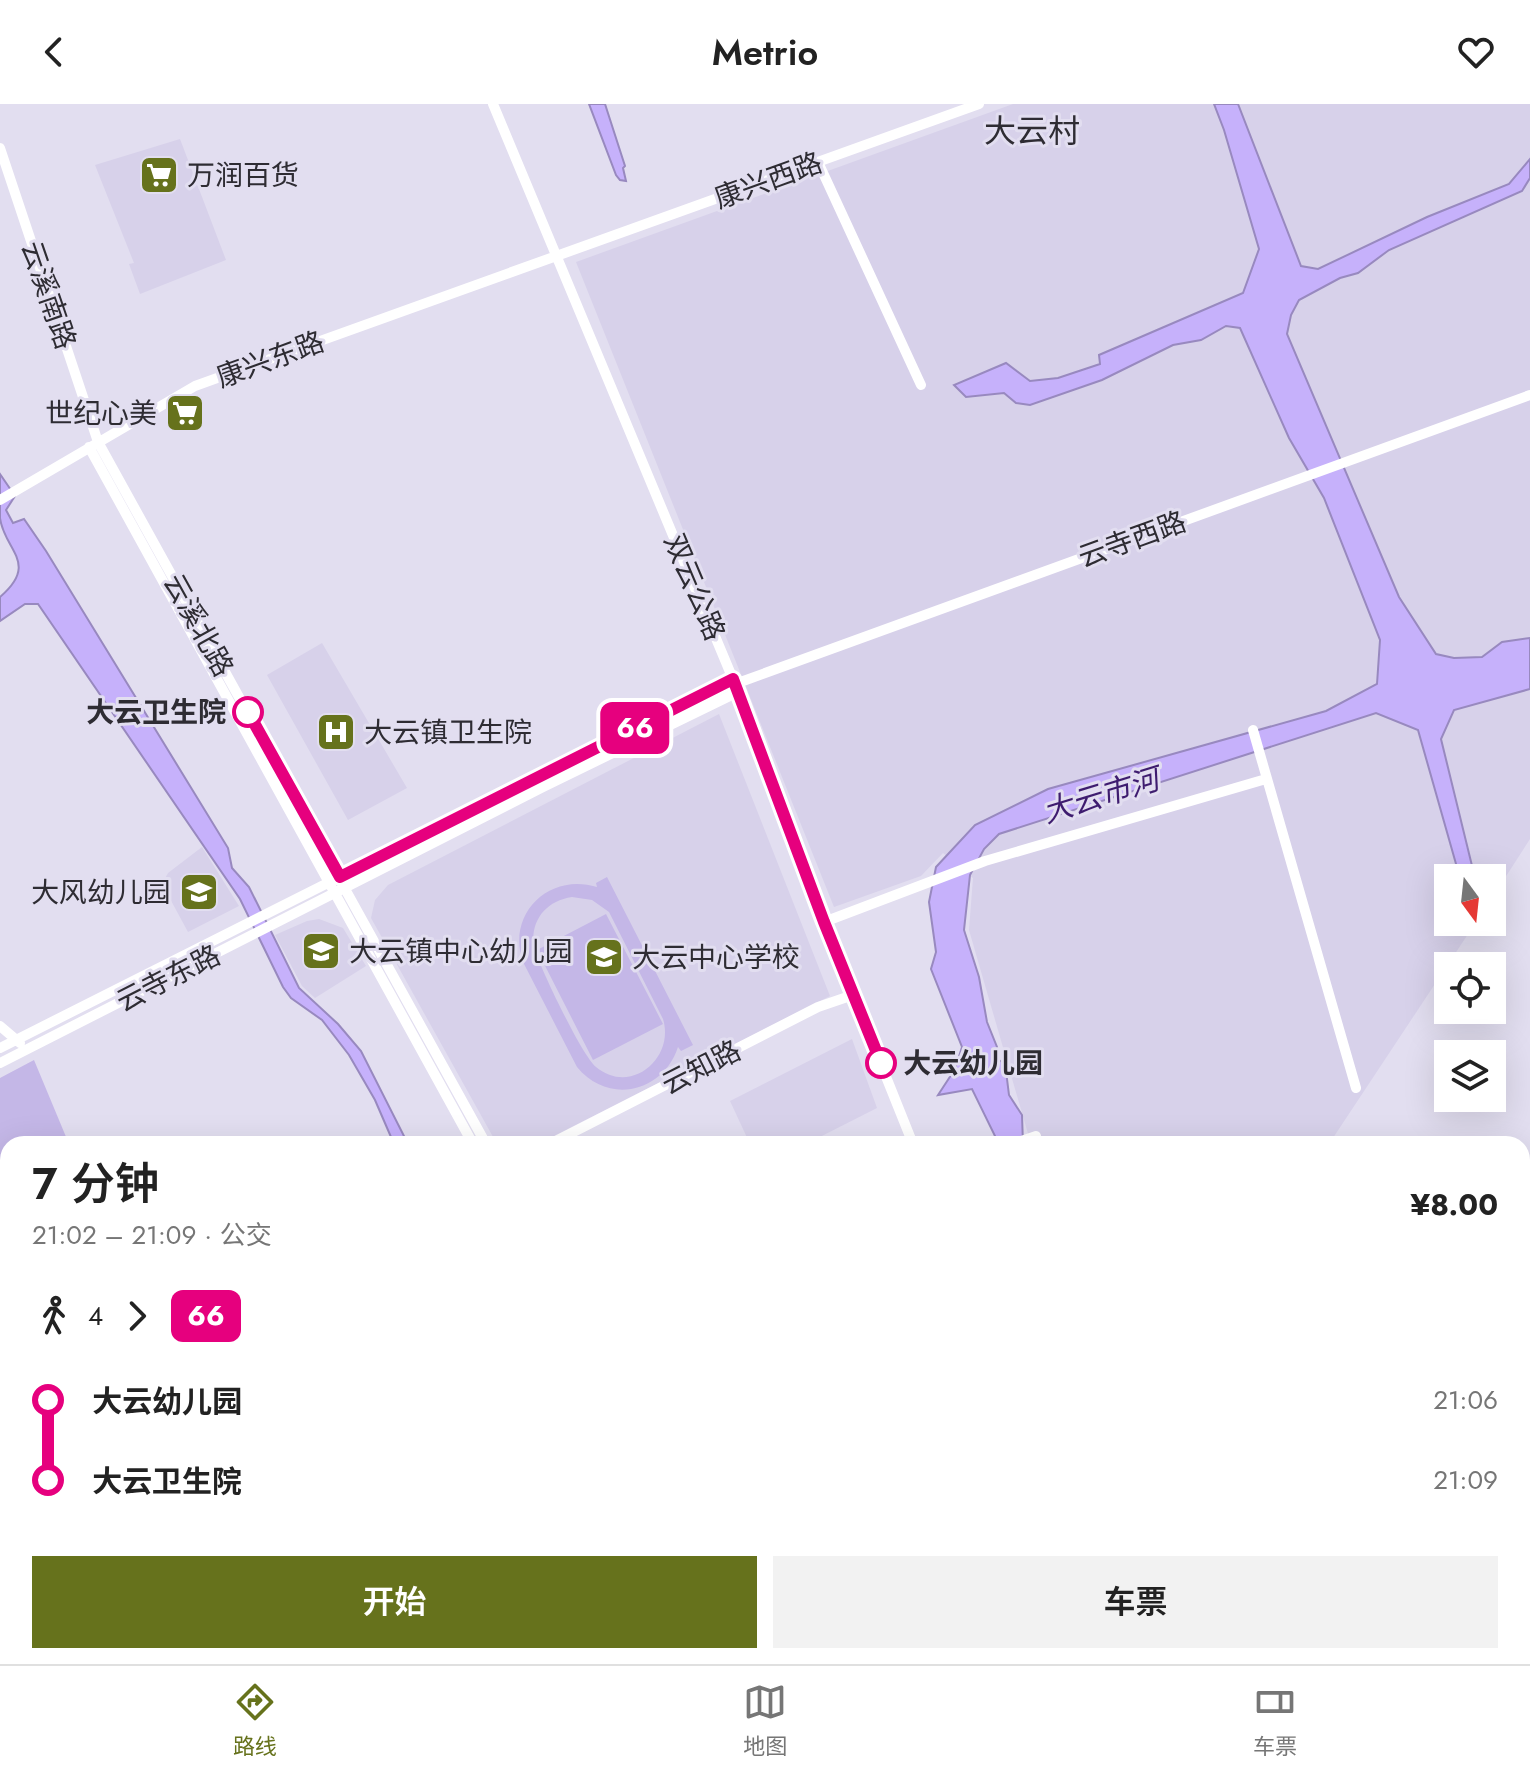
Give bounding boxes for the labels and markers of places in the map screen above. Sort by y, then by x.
supermarket icon: 万润百货 [138,154,180,196]
place label: 万润百货 [187,155,299,196]
supermarket icon: 世纪心美 [164,392,206,434]
place label: 世纪心美 [45,393,157,434]
place label: 大云卫生院 [86,692,226,733]
marker: 大云卫生院 [233,697,263,727]
hospital icon: 大云镇卫生院 [315,711,357,753]
place label: 大云镇卫生院 [364,712,532,753]
school or university icon: 大风幼儿园 [178,871,220,913]
place label: 大风幼儿园 [31,872,171,913]
school or university icon: 大云镇中心幼儿园 [300,930,342,972]
place label: 大云镇中心幼儿园 [349,931,573,972]
school or university icon: 大云中心学校 [583,936,625,978]
place label: 大云中心学校 [632,937,800,978]
place label: 大云幼儿园 [903,1043,1043,1084]
marker: 大云幼儿园 [866,1048,896,1078]

